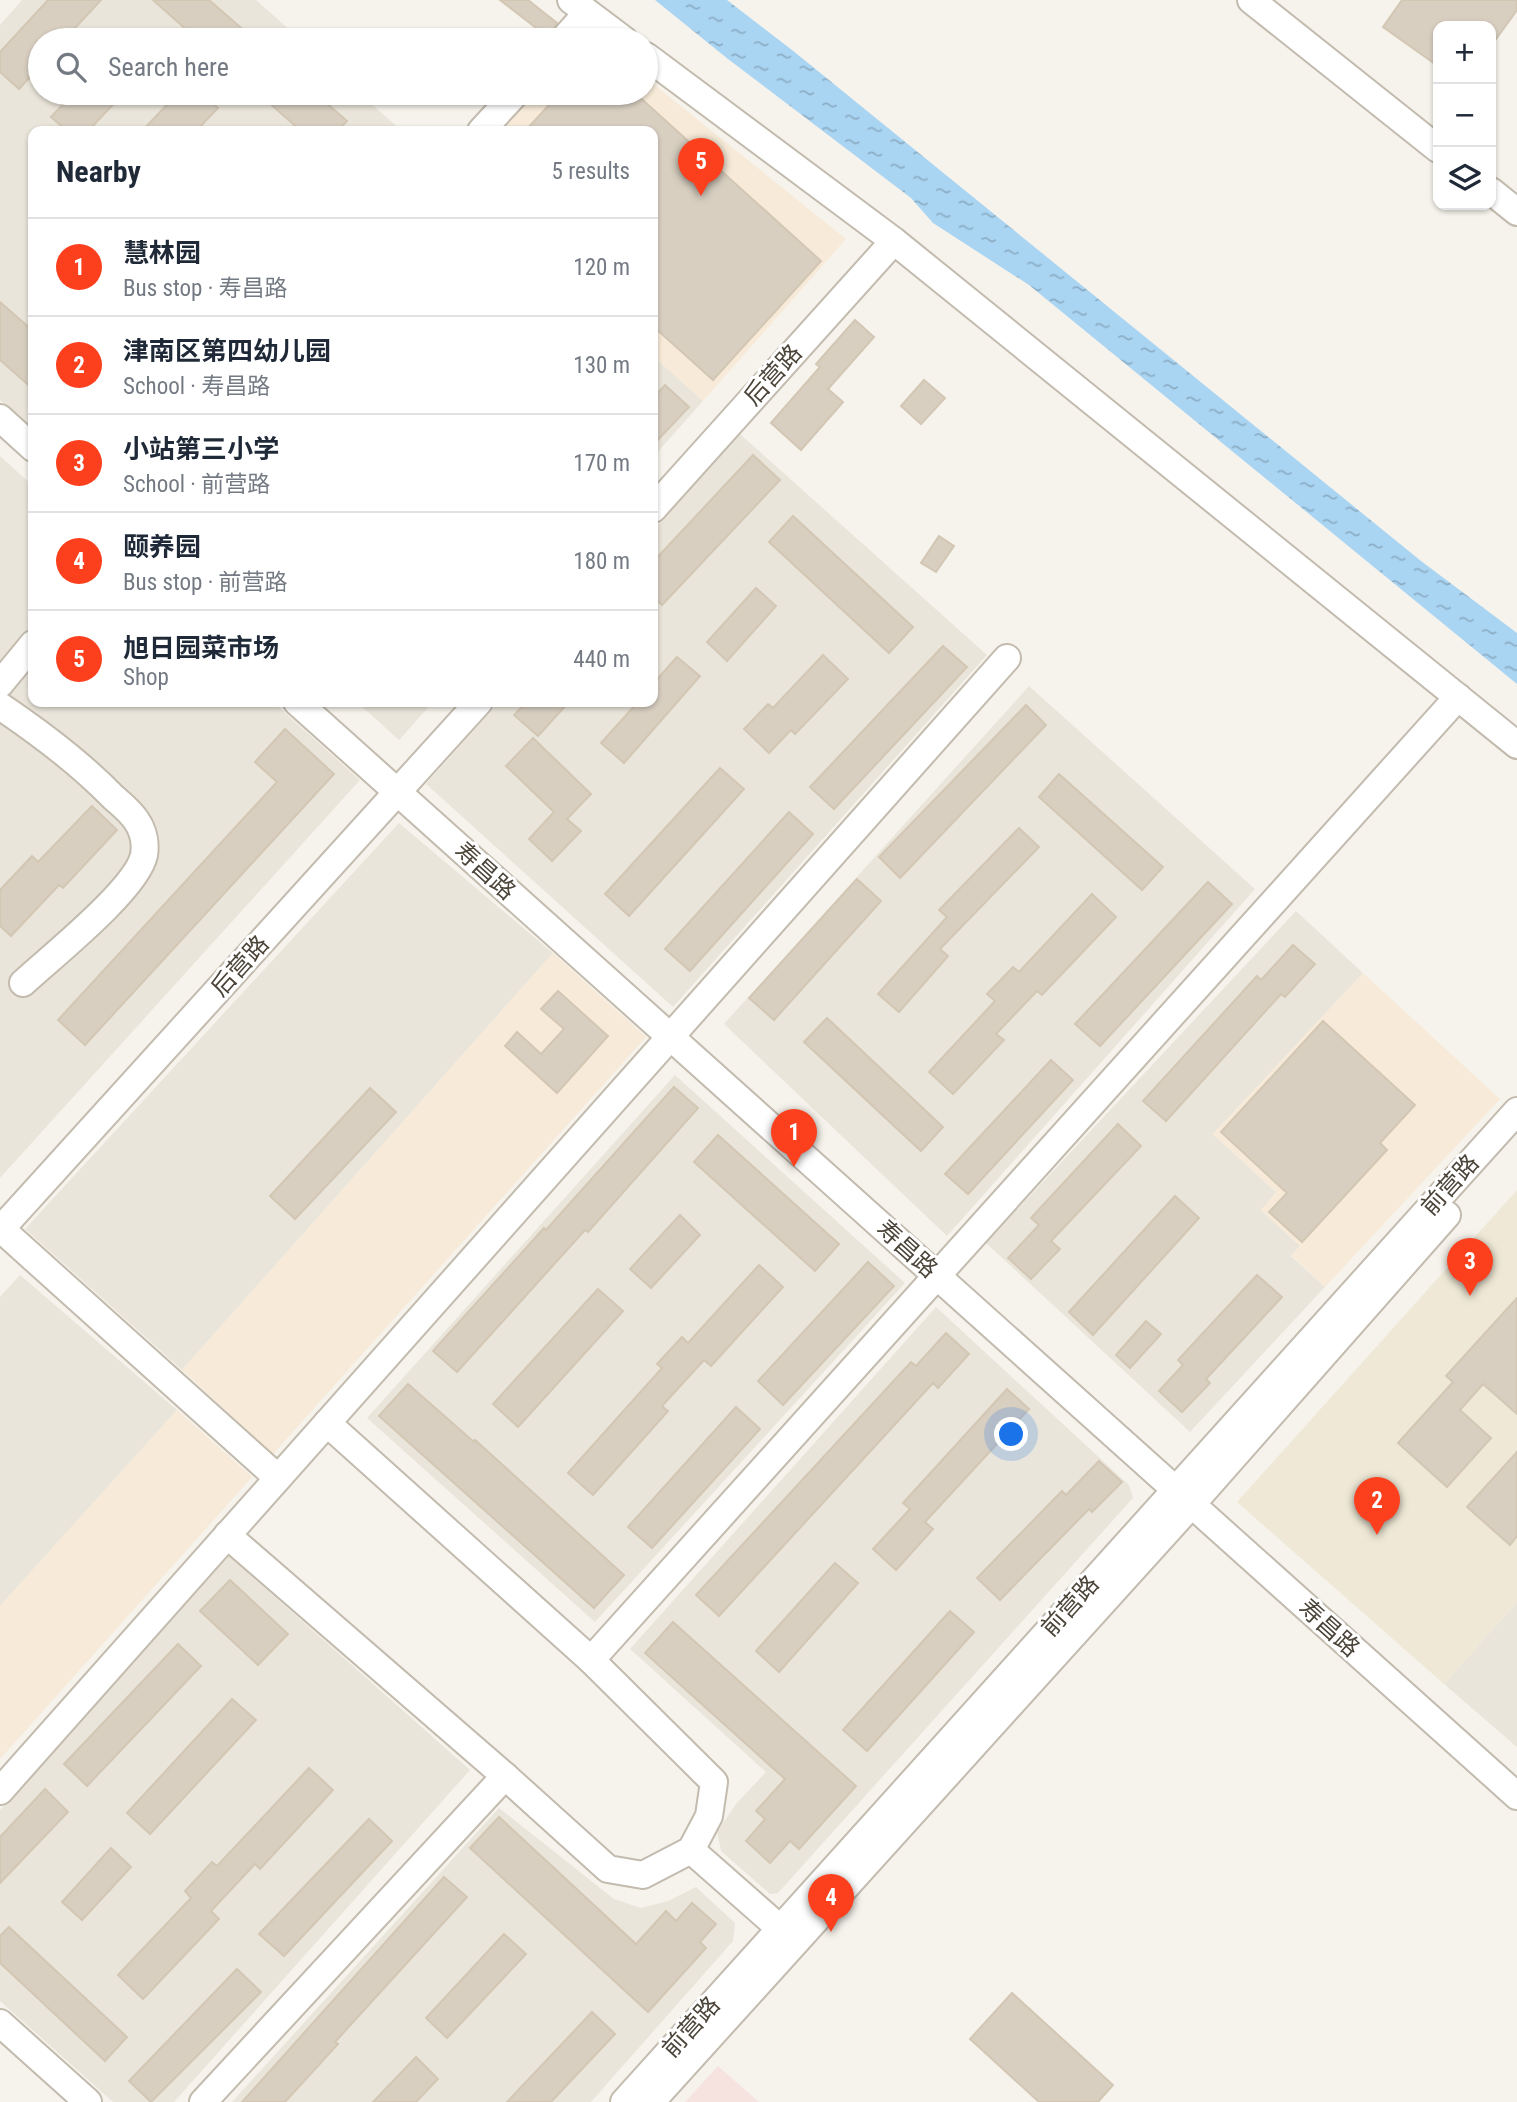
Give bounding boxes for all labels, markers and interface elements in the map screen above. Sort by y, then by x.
map controls [1433,21,1496,210]
button: + [1433,21,1496,84]
search box [28,28,658,105]
icon: search [52,48,90,86]
text: Search here [108,52,229,82]
button: − [1433,84,1496,147]
pin: 5 [678,138,724,196]
button: layers [1433,147,1496,210]
text: Nearby [56,154,141,189]
text: 5 results [552,158,630,185]
text: 慧林园 [123,238,201,268]
text: 1 [73,254,85,281]
text: 120 m [573,254,630,281]
text: Bus stop · 寿昌路 [123,275,288,302]
text: 津南区第四幼儿园 [123,336,331,366]
street label: 后营路 [739,339,807,411]
text: 2 [73,352,85,379]
text: 130 m [573,352,630,379]
text: School · 寿昌路 [123,373,270,400]
text: 小站第三小学 [123,434,279,464]
text: 3 [73,450,85,477]
text: 170 m [573,450,630,477]
text: School · 前营路 [123,471,270,498]
text: 颐养园 [123,532,201,562]
text: 4 [73,548,85,575]
text: 180 m [573,548,630,575]
text: Bus stop · 前营路 [123,569,288,596]
text: 旭日园菜市场 [123,633,279,663]
text: 5 [73,646,85,673]
text: 440 m [573,646,630,673]
text: Shop [123,664,169,691]
street label: 寿昌路 [449,837,521,905]
street label: 后营路 [206,930,274,1002]
pin: 1 [771,1109,817,1167]
street label: 前营路 [1416,1149,1484,1221]
street label: 寿昌路 [871,1215,943,1283]
pin: 3 [1447,1238,1493,1296]
your location [994,1417,1028,1451]
pin: 2 [1354,1477,1400,1535]
street label: 前营路 [1036,1570,1104,1642]
street label: 寿昌路 [1293,1594,1365,1662]
pin: 4 [808,1874,854,1932]
street label: 前营路 [657,1991,725,2063]

